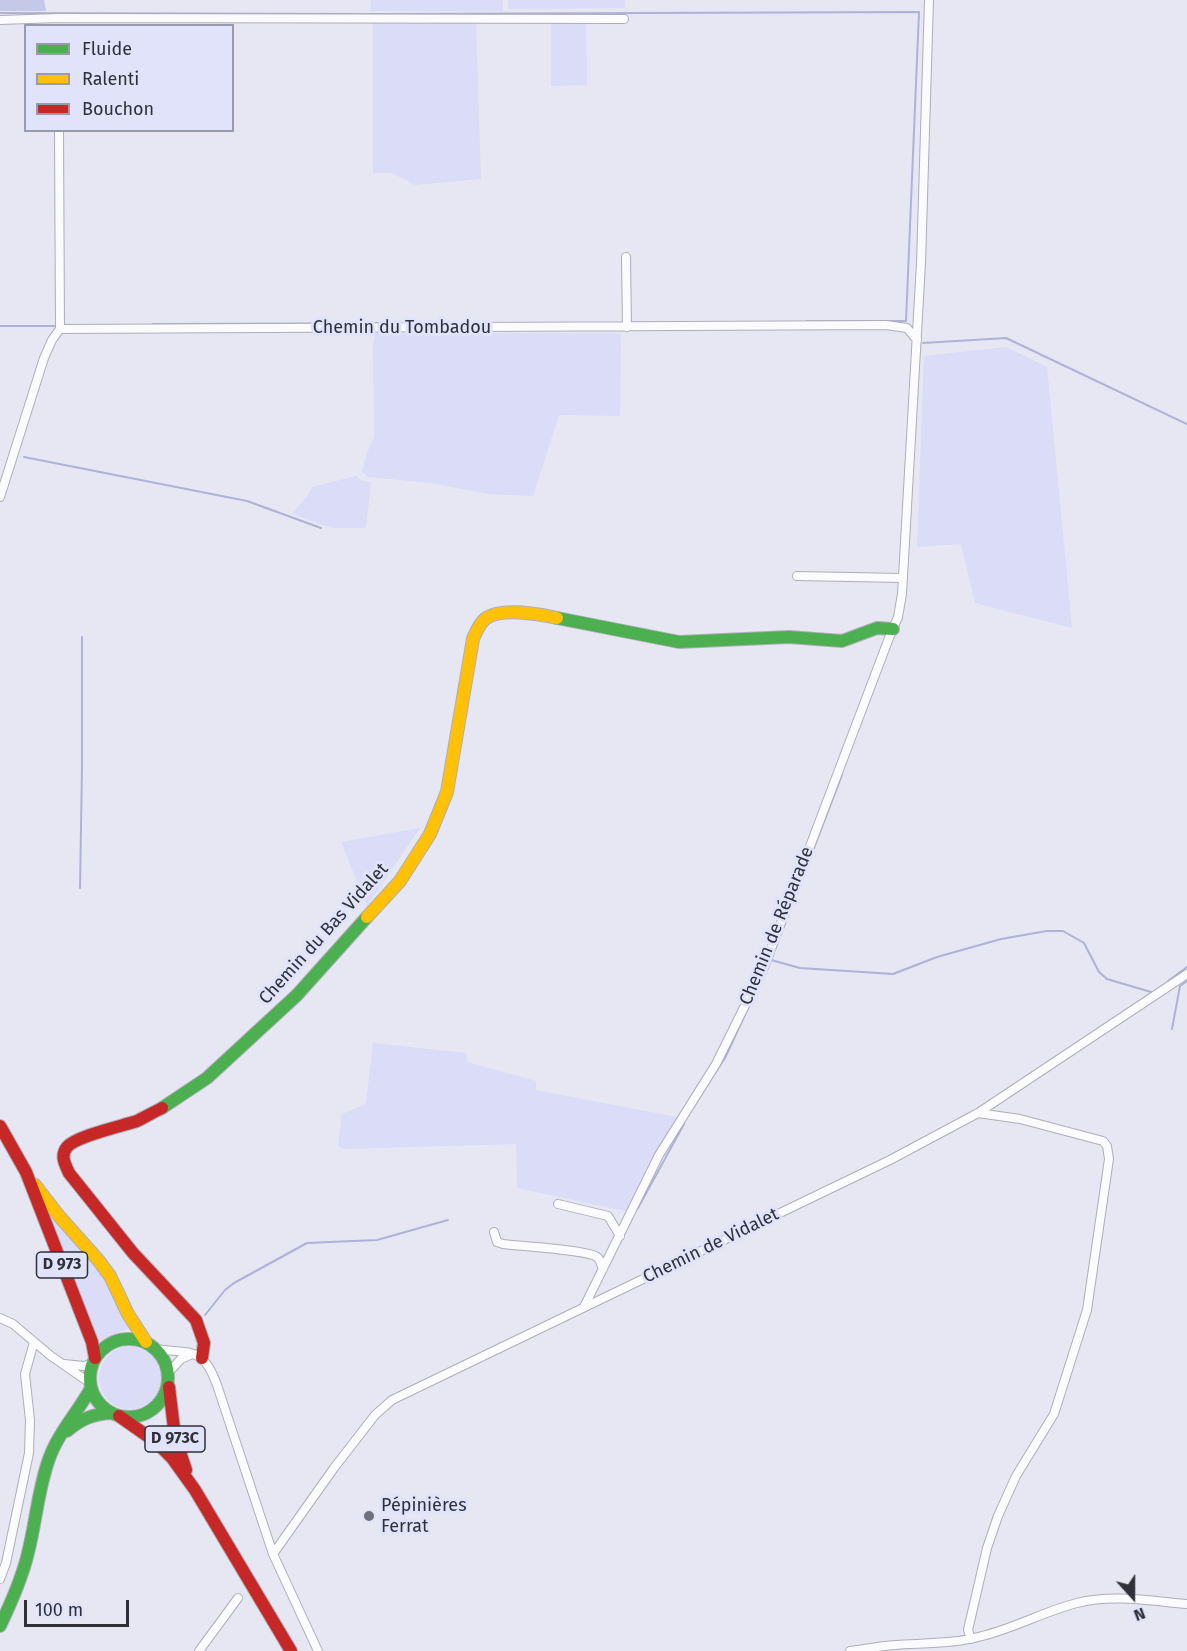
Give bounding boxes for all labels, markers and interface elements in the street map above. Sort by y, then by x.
legend [24,24,234,132]
text: Fluide [82,38,132,60]
text: Ralenti [82,68,139,90]
text: Bouchon [82,98,154,120]
street label: Chemin du Tombadou [313,317,491,339]
street label: Chemin de Réparade [735,844,819,1008]
street label: Chemin du Bas Vidalet [255,859,393,1009]
street label: Chemin de Vidalet [640,1204,782,1288]
road number: D 973 [36,1252,88,1278]
road number: D 973C [145,1426,205,1452]
place label: Pépinières Ferrat [381,1495,467,1538]
marker: Pépinières Ferrat [362,1509,376,1523]
north arrow [1103,1567,1163,1627]
scale bar [27,1588,132,1626]
text: 100 m [35,1599,83,1621]
text: N [1131,1603,1148,1625]

